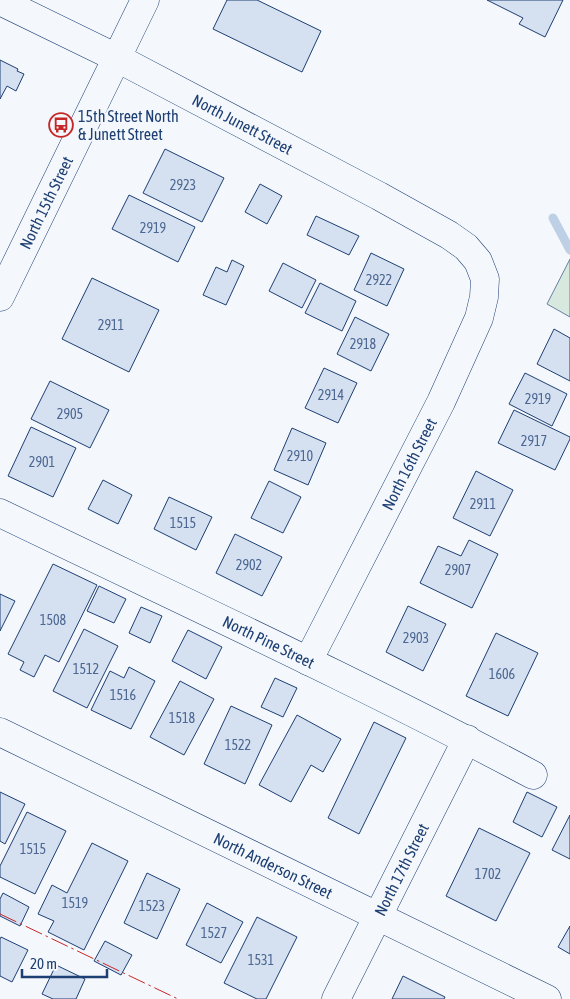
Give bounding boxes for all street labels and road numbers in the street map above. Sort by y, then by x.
street label: North Junett Street [189,90,296,158]
street label: North 15th Street [16,153,76,252]
street label: North 16th Street [378,415,440,513]
street label: North Pine Street [220,612,318,672]
street label: North 17th Street [371,820,432,919]
street label: North Anderson Street [211,829,336,902]

